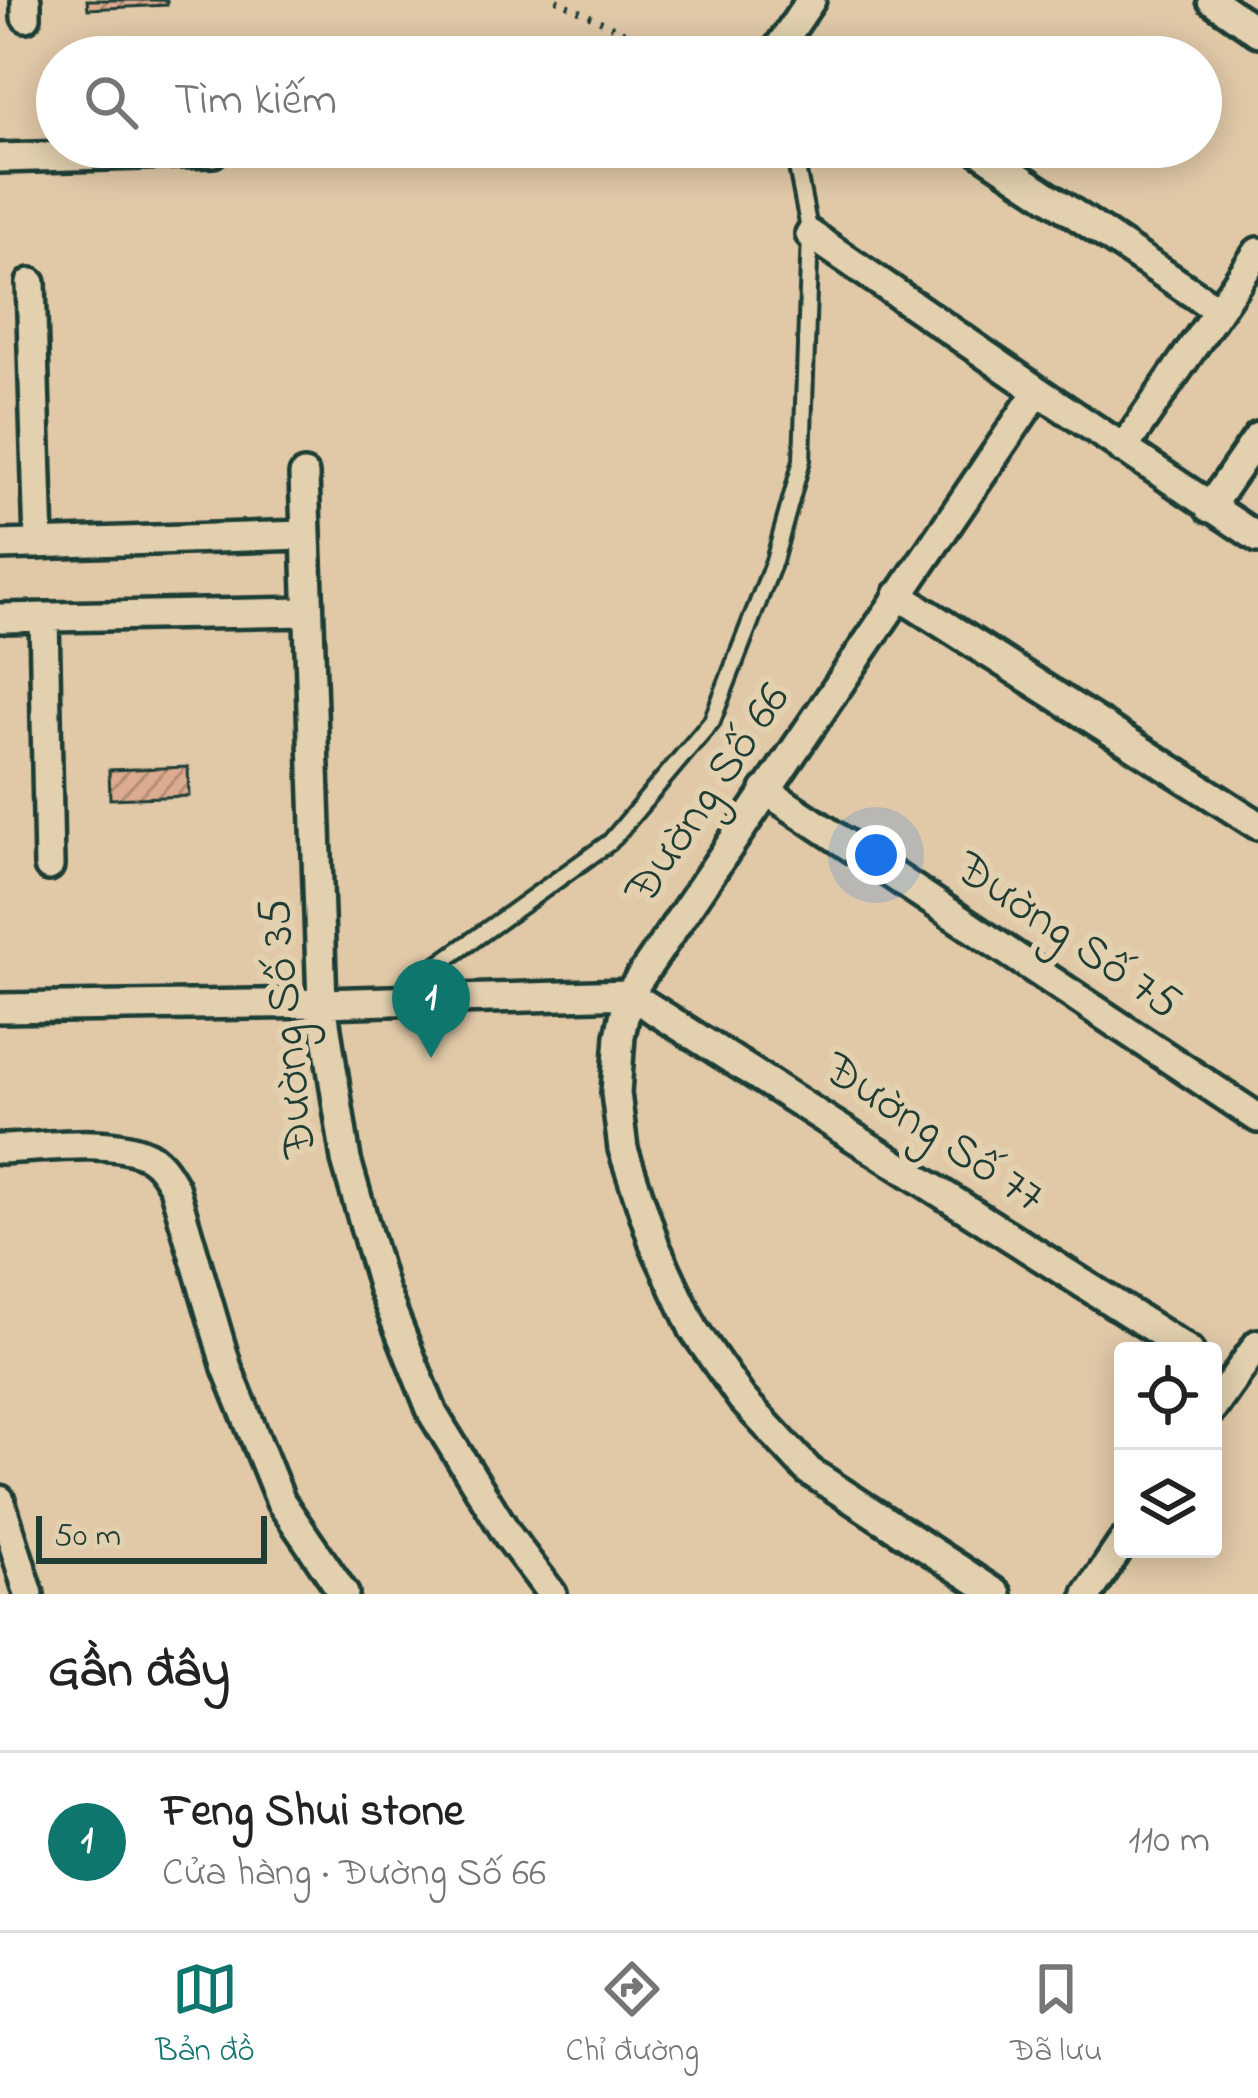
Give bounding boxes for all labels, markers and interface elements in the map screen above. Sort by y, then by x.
search box [36,36,1222,168]
icon: search [78,69,144,135]
text: Tìm kiếm [174,69,337,135]
street label: Đường Số 66 [608,670,810,922]
your location [846,825,906,885]
street label: Đường Số 75 [938,835,1194,1039]
street label: Đường Số 35 [241,895,338,1162]
pin: 1 [392,959,470,1058]
street label: Đường Số 77 [807,1035,1058,1233]
map controls [1114,1342,1222,1558]
button: locate [1114,1342,1222,1450]
button: layers [1114,1450,1222,1558]
scale bar [36,1510,267,1563]
text: 50 m [54,1513,121,1561]
text: Gần đây [48,1635,230,1710]
text: Feng Shui stone [162,1780,464,1846]
text: 1 [81,1813,93,1870]
text: 110 m [1128,1813,1210,1870]
text: Cửa hàng · Đường Số 66 [162,1846,546,1903]
tab: Bản đồ [155,1956,255,2076]
tab: Chỉ đường [566,1956,699,2076]
tab: Đã lưu [1010,1956,1102,2076]

